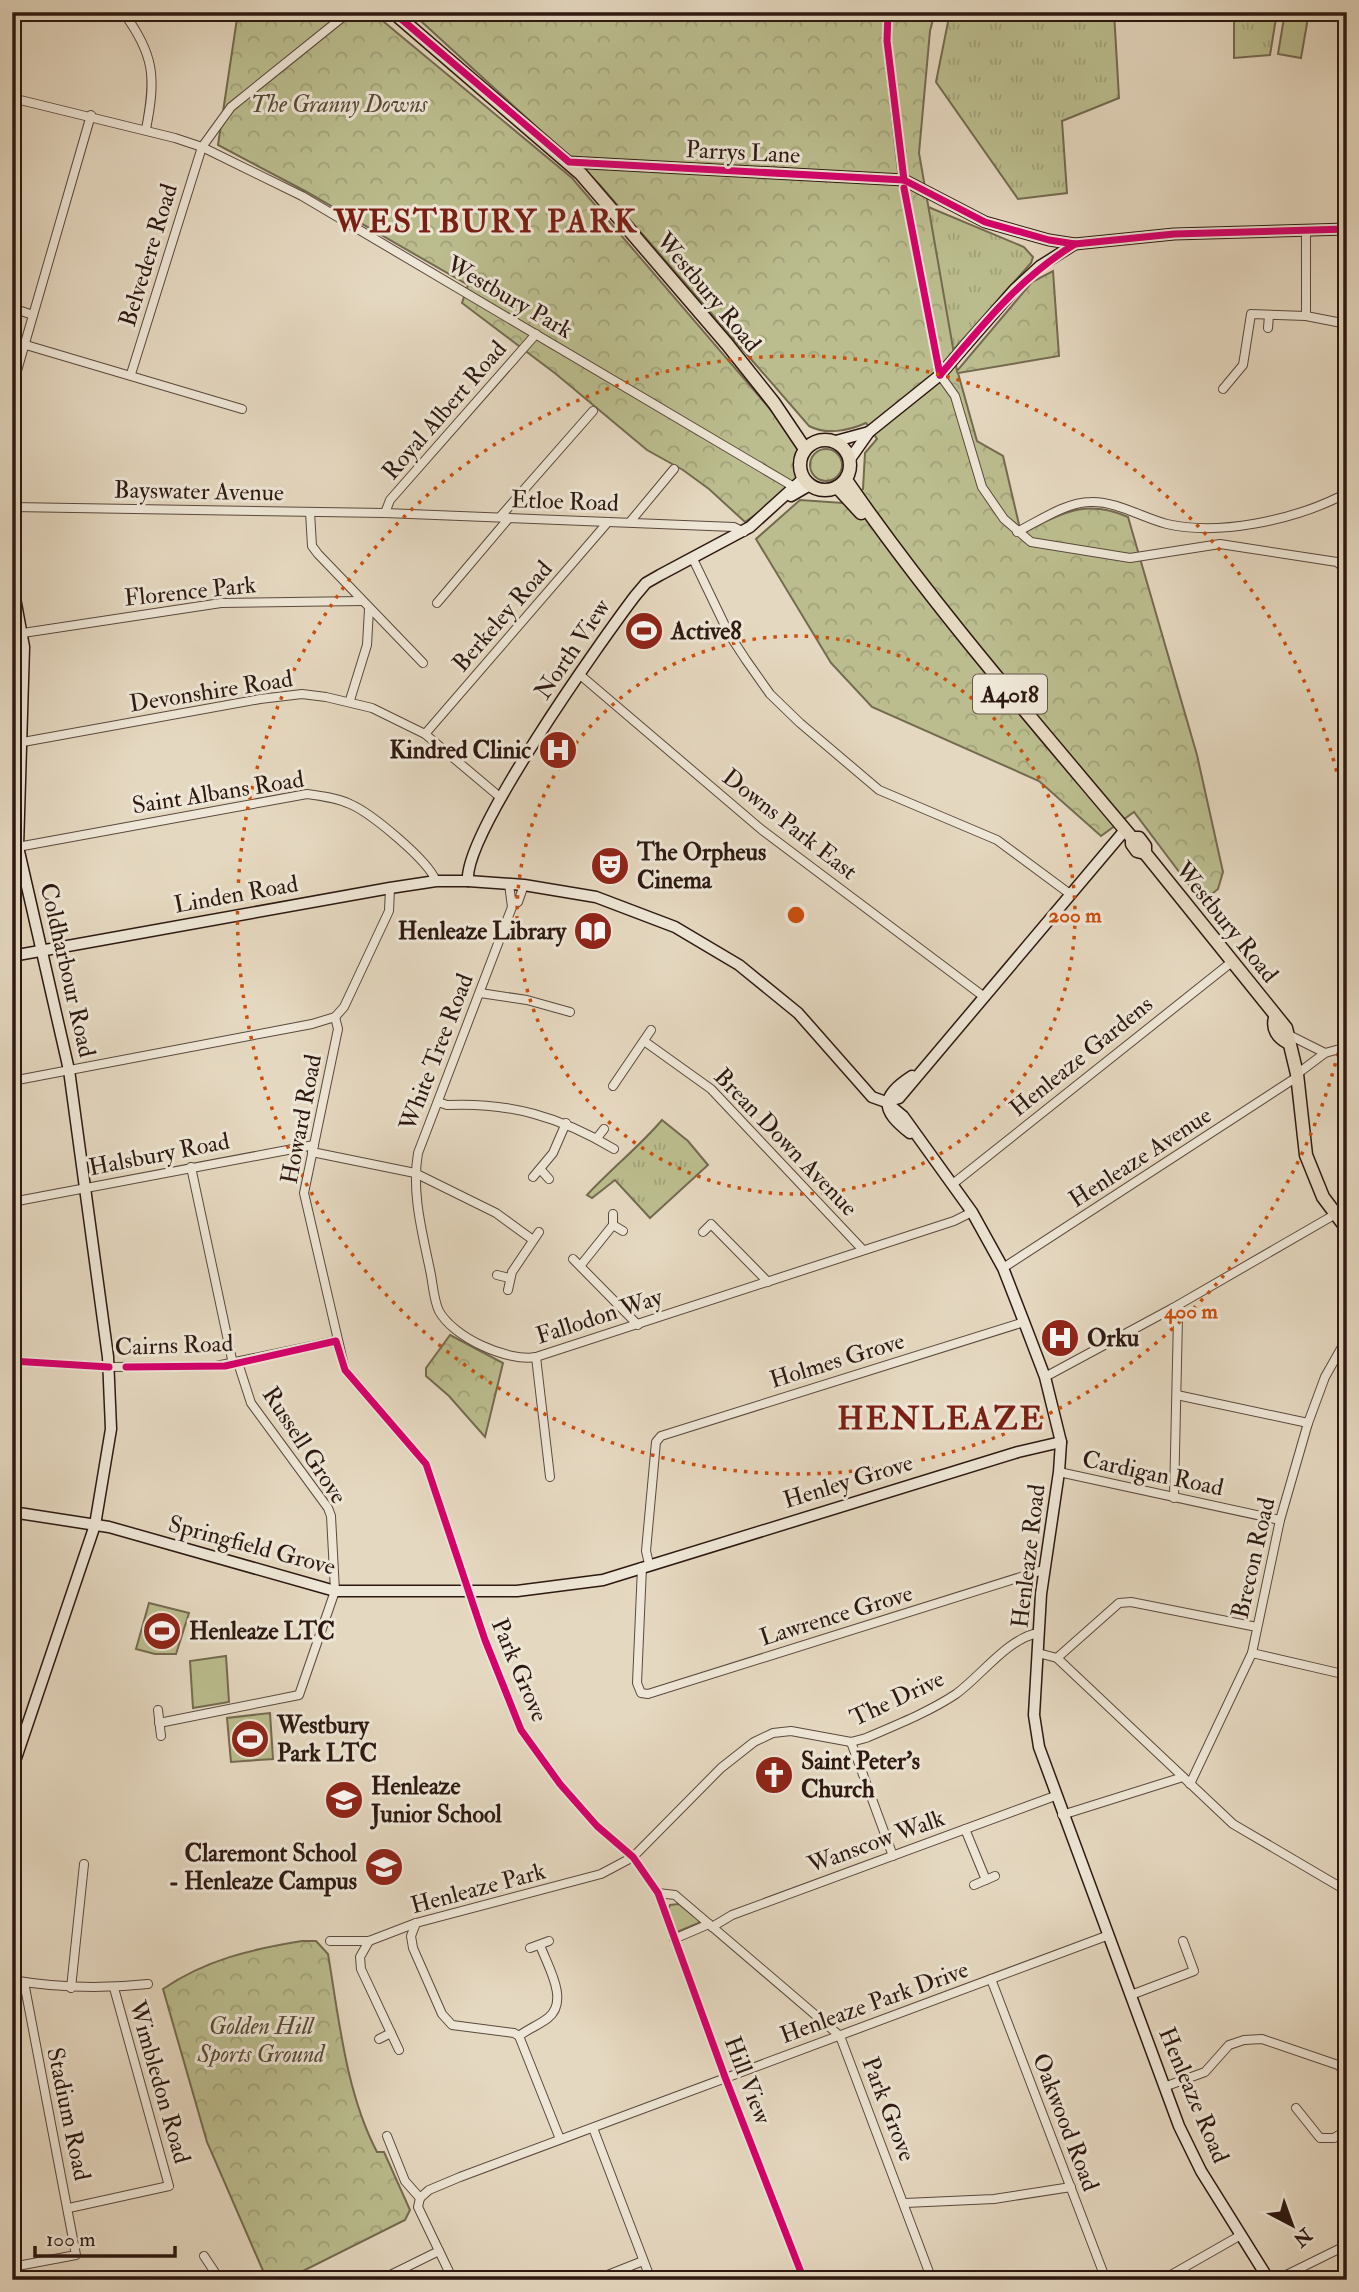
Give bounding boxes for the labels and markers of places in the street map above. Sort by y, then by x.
sports icon: Active8 [623,610,665,652]
place label: Active8 [670,616,742,647]
hospital icon: Kindred Clinic [537,729,579,771]
place label: Kindred Clinic [390,735,531,766]
place label: The Orpheus Cinema [636,837,766,896]
theatre icon: The Orpheus Cinema [589,845,631,887]
centre of rings [784,903,808,927]
library icon: Henleaze Library [572,910,614,952]
place label: Henleaze Library [398,916,567,947]
hospital icon: Orku [1039,1317,1081,1359]
place label: Orku [1087,1323,1140,1354]
sports icon: Henleaze LTC [141,1610,183,1652]
place label: Henleaze LTC [189,1616,335,1647]
place label: Westbury Park LTC [276,1710,377,1769]
sports icon: Westbury Park LTC [229,1718,271,1760]
place label: Saint Peter's Church [801,1746,920,1805]
church icon: Saint Peter's Church [753,1754,795,1796]
place label: Henleaze Junior School [370,1771,502,1830]
school or university icon: Henleaze Junior School [323,1779,365,1821]
place label: Claremont School - Henleaze Campus [169,1838,358,1897]
school or university icon: Claremont School - Henleaze Campus [363,1846,405,1888]

